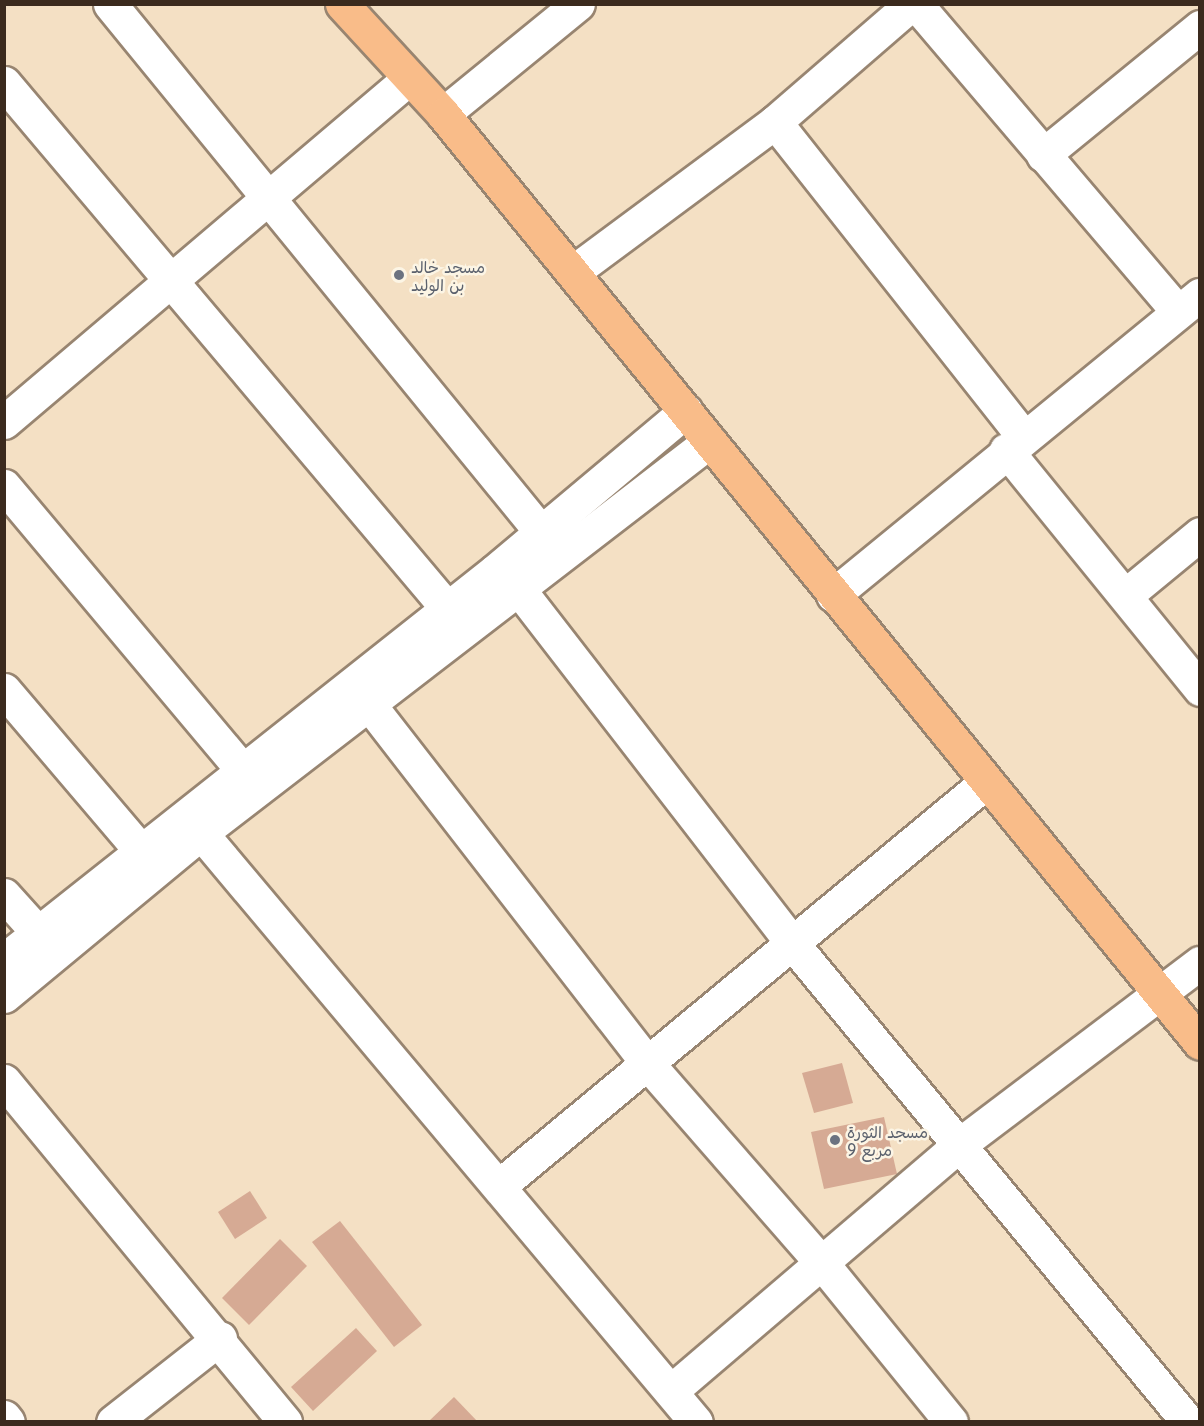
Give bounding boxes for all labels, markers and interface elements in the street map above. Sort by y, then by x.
place label: مسجد خالد بن الوليد [411,256,485,294]
marker: مسجد خالد بن الوليد [392,268,406,282]
place label: مسجد الثورة مربع 9 [847,1121,928,1159]
marker: مسجد الثورة مربع 9 [828,1133,842,1147]

